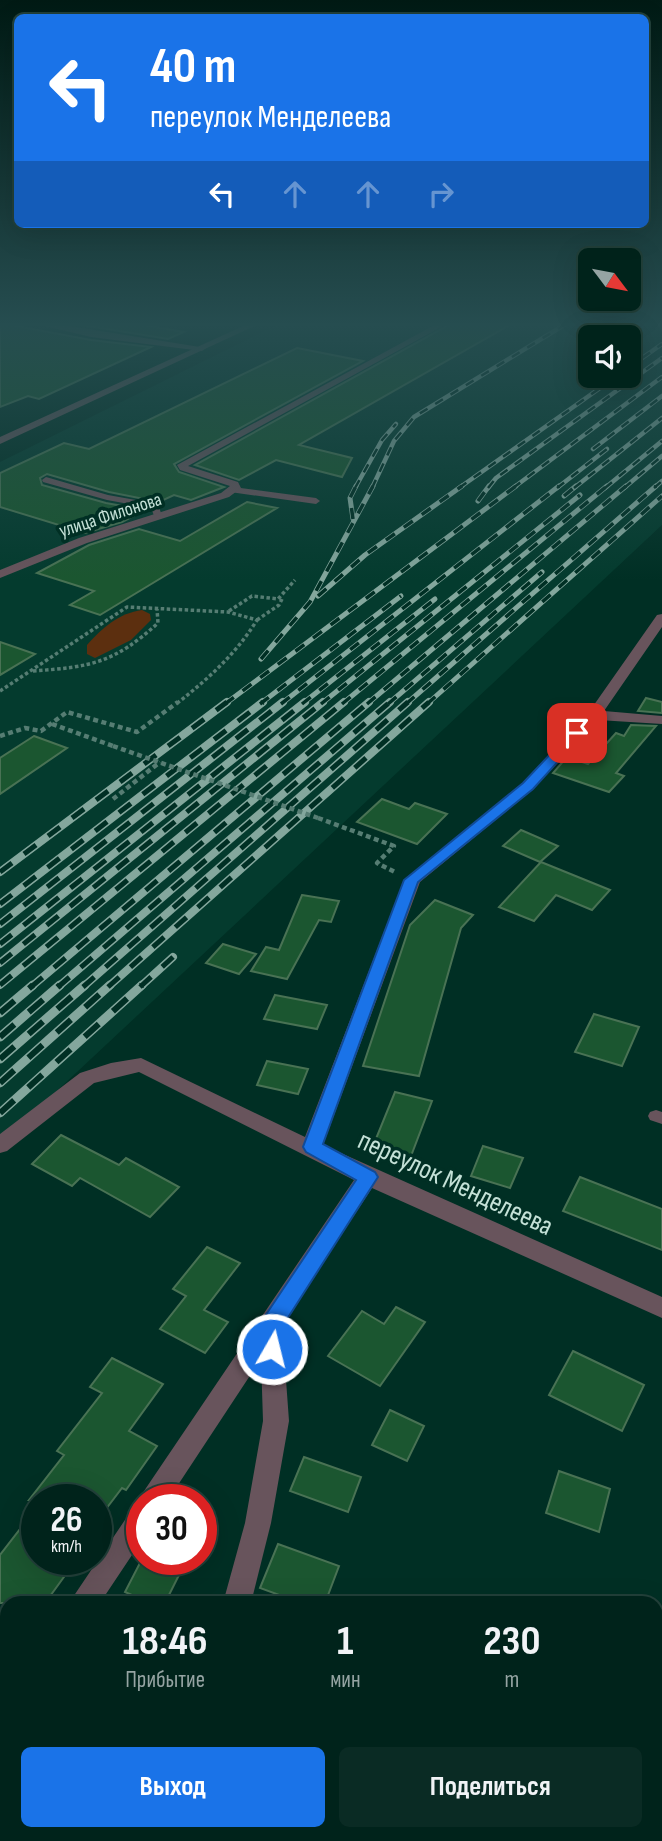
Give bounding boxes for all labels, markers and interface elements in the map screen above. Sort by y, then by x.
text: 40 m [150,38,236,97]
icon: left [35,42,126,133]
text: переулок Менделеева [150,98,391,137]
icon: left [203,175,241,213]
icon: ahead [276,175,314,213]
icon: ahead [349,175,387,213]
icon: right [422,175,460,213]
north arrow [578,248,640,312]
map controls [578,248,641,388]
button: sound [578,325,641,388]
street label: улица Филонова [56,488,165,543]
pin [547,703,607,763]
icon: arrive [558,714,596,752]
street label: переулок Менделеева [353,1124,558,1243]
position arrow [235,1312,309,1386]
speed limit sign: 30 [126,1484,217,1575]
text: 26 [51,1499,82,1542]
text: km/h [51,1536,82,1557]
text: 18:46 [123,1616,208,1667]
text: 1 [337,1616,354,1667]
text: 230 [483,1616,540,1667]
text: Прибытие [125,1666,205,1694]
text: мин [330,1666,361,1694]
text: m [504,1666,519,1694]
button: Выход [21,1747,325,1827]
button: Поделиться [339,1747,642,1827]

